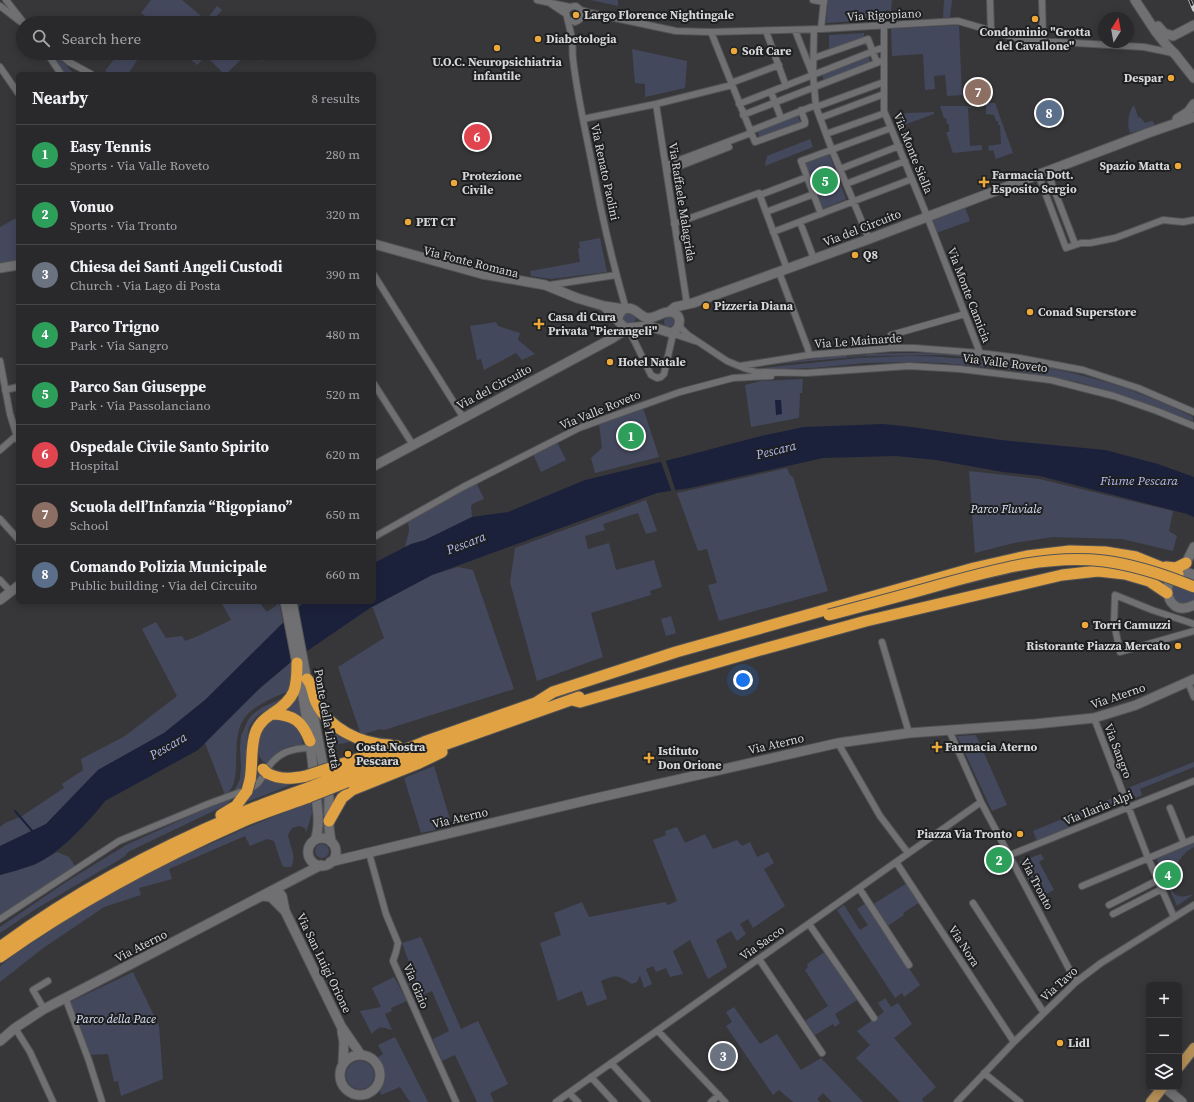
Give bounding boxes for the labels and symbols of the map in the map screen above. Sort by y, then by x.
street label: Via Rigopiano [846,5,922,25]
place label: Largo Florence Nightingale [584,7,734,23]
marker: Largo Florence Nightingale [571,10,581,20]
north arrow [1098,12,1134,48]
marker: Condominio "Grotta del Cavallone" [1030,14,1040,24]
place label: Condominio "Grotta del Cavallone" [979,24,1091,54]
place label: Diabetologia [546,31,617,47]
marker: Diabetologia [533,34,543,44]
marker: U.O.C. Neuropsichiatria infantile [492,43,502,53]
place label: Soft Care [742,43,791,59]
marker: Soft Care [729,46,739,56]
place label: U.O.C. Neuropsichiatria infantile [432,54,562,84]
place label: Despar [1124,70,1163,86]
marker: Despar [1166,73,1176,83]
pin: 7 [965,77,991,107]
pin: 8 [1036,98,1062,128]
street label: Via Monte Siella [889,110,937,197]
pin: 6 [464,122,490,152]
street label: Via Renato Paolini [587,122,623,222]
street label: Via Raffaele Malagrida [665,141,699,264]
place label: Spazio Matta [1100,158,1171,174]
marker: Spazio Matta [1173,161,1183,171]
pin: 5 [812,166,838,196]
place label: Farmacia Dott. Esposito Sergio [992,167,1077,197]
place label: Protezione Civile [462,168,522,198]
marker: Farmacia Dott. Esposito Sergio [979,177,989,187]
marker: Protezione Civile [449,178,459,188]
street label: Via del Circuito [821,206,904,250]
place label: PET CT [416,214,456,230]
marker: PET CT [403,217,413,227]
street label: Via Fonte Romana [422,242,521,282]
street label: Via Monte Camicia [943,245,995,346]
place label: Q8 [863,247,878,263]
marker: Q8 [850,250,860,260]
place label: Pizzeria Diana [714,298,794,314]
marker: Pizzeria Diana [701,301,711,311]
place label: Conad Superstore [1038,304,1136,320]
marker: Conad Superstore [1025,307,1035,317]
place label: Casa di Cura Privata "Pierangeli" [548,309,657,339]
marker: Casa di Cura Privata "Pierangeli" [533,318,545,330]
street label: Via Le Mainarde [814,330,902,352]
street label: Via Valle Roveto [961,350,1049,376]
place label: Hotel Natale [618,354,686,370]
marker: Hotel Natale [605,357,615,367]
street label: Via del Circuito [454,360,534,413]
street label: Via Valle Roveto [557,386,643,434]
pin: 1 [618,421,644,451]
water label: Pescara [753,437,798,463]
water label: Fiume Pescara [1099,472,1178,489]
park label: Parco Fluviale [969,501,1042,517]
water label: Pescara [443,528,488,559]
place label: Torri Camuzzi [1093,617,1171,633]
marker: Torri Camuzzi [1080,620,1090,630]
place label: Ristorante Piazza Mercato [1026,638,1170,654]
marker: Ristorante Piazza Mercato [1173,641,1183,651]
street label: Ponte della Libertà [310,668,344,771]
your location [733,670,753,690]
street label: Via Aterno [1088,679,1148,713]
street label: Via Sangro [1100,721,1136,781]
water label: Pescara [145,728,190,764]
street label: Via Aterno [746,730,806,758]
place label: Costa Nostra Pescara [356,739,426,769]
place label: Farmacia Aterno [945,739,1038,755]
marker: Farmacia Aterno [932,742,942,752]
place label: Istituto Don Orione [658,743,721,773]
marker: Costa Nostra Pescara [343,749,353,759]
marker: Istituto Don Orione [643,752,655,764]
street label: Via Ilaria Alpi [1061,787,1136,829]
street label: Via Aterno [430,804,490,832]
place label: Piazza Via Tronto [917,826,1012,842]
marker: Piazza Via Tronto [1015,829,1025,839]
pin: 2 [986,845,1012,875]
street label: Via Tronto [1017,855,1057,913]
pin: 4 [1155,860,1181,890]
street label: Via San Luigi Orione [293,910,355,1016]
street label: Via Sacco [737,922,788,964]
street label: Via Nora [945,922,984,971]
street label: Via Aterno [112,926,170,966]
street label: Via Gizio [399,961,433,1011]
street label: Via Tavo [1037,963,1081,1005]
park label: Parco della Pace [75,1011,156,1027]
place label: Lidl [1068,1035,1090,1051]
marker: Lidl [1055,1038,1065,1048]
pin: 3 [710,1041,736,1071]

